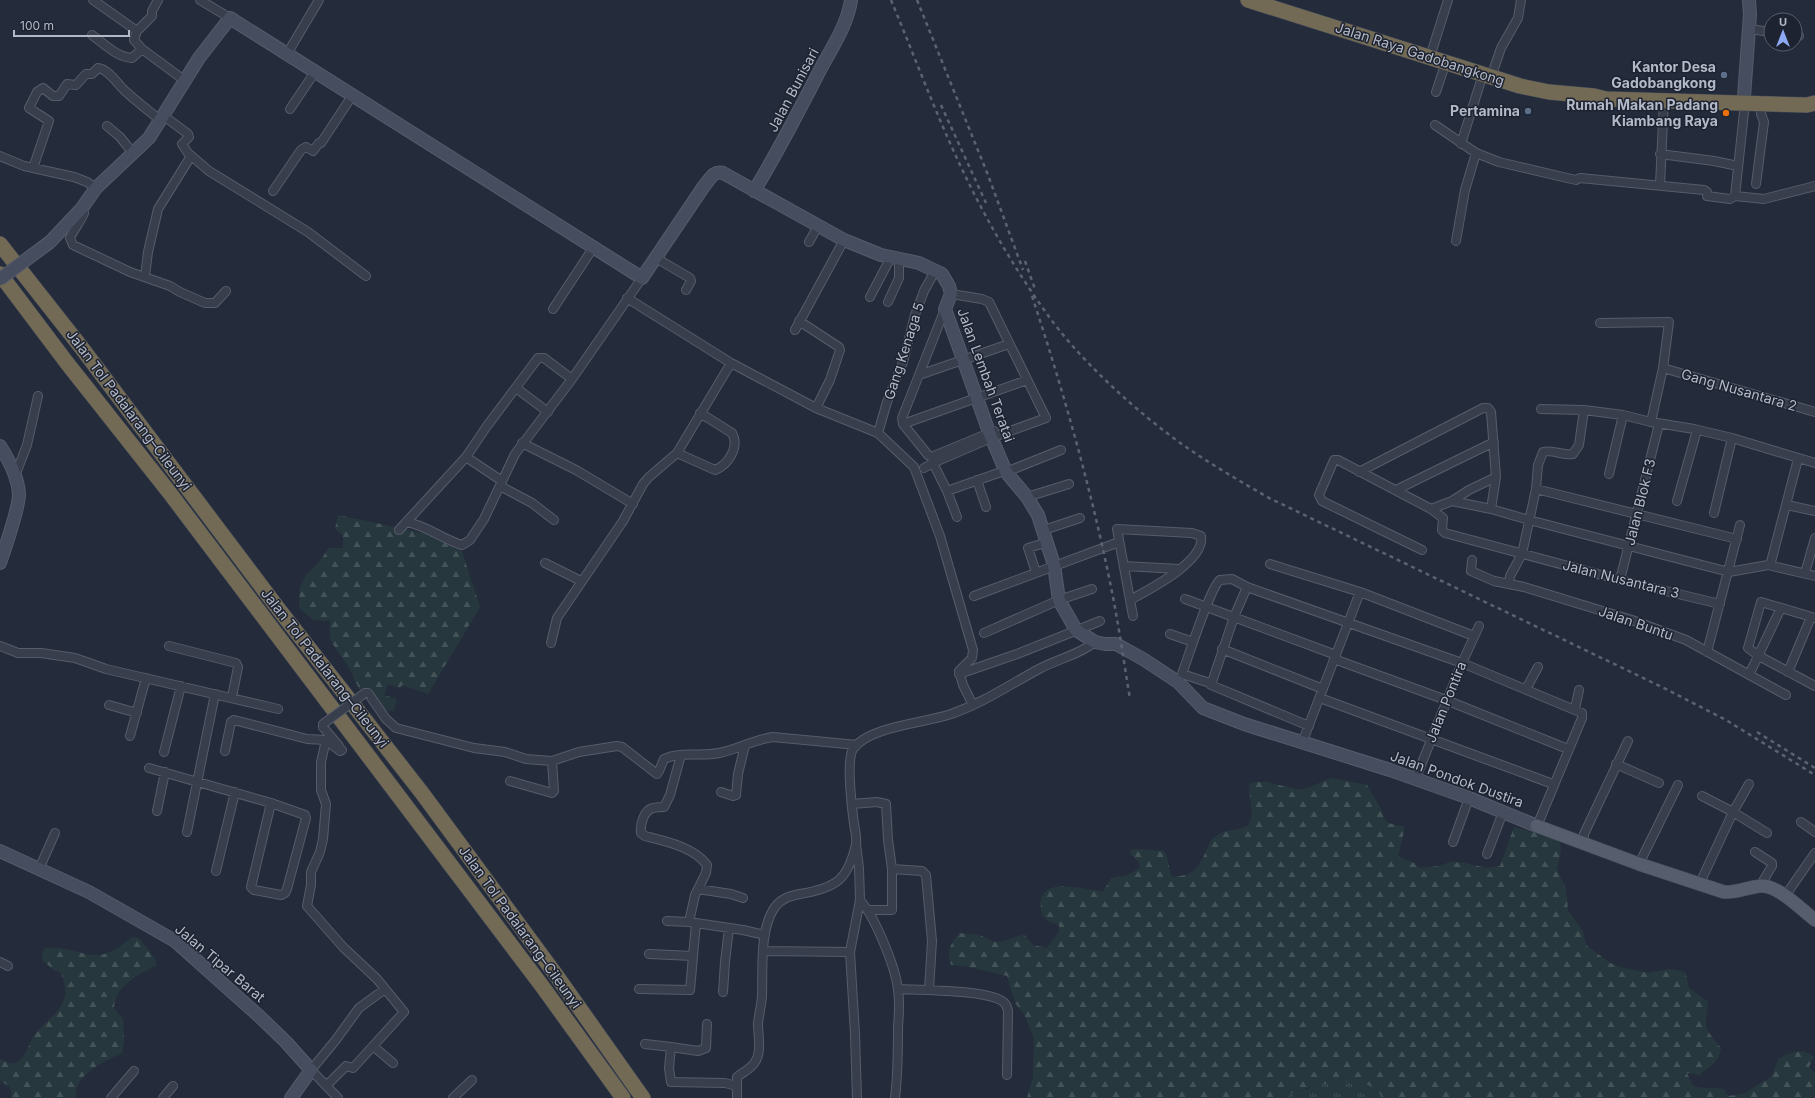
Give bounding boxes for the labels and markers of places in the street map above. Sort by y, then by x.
place label: Kantor Desa Gadobangkong [1611,58,1716,91]
marker: Kantor Desa Gadobangkong [1719,70,1729,80]
place label: Rumah Makan Padang Kiambang Raya [1566,96,1718,129]
place label: Pertamina [1450,102,1520,119]
marker: Pertamina [1523,106,1533,116]
marker: Rumah Makan Padang Kiambang Raya [1721,108,1731,118]

